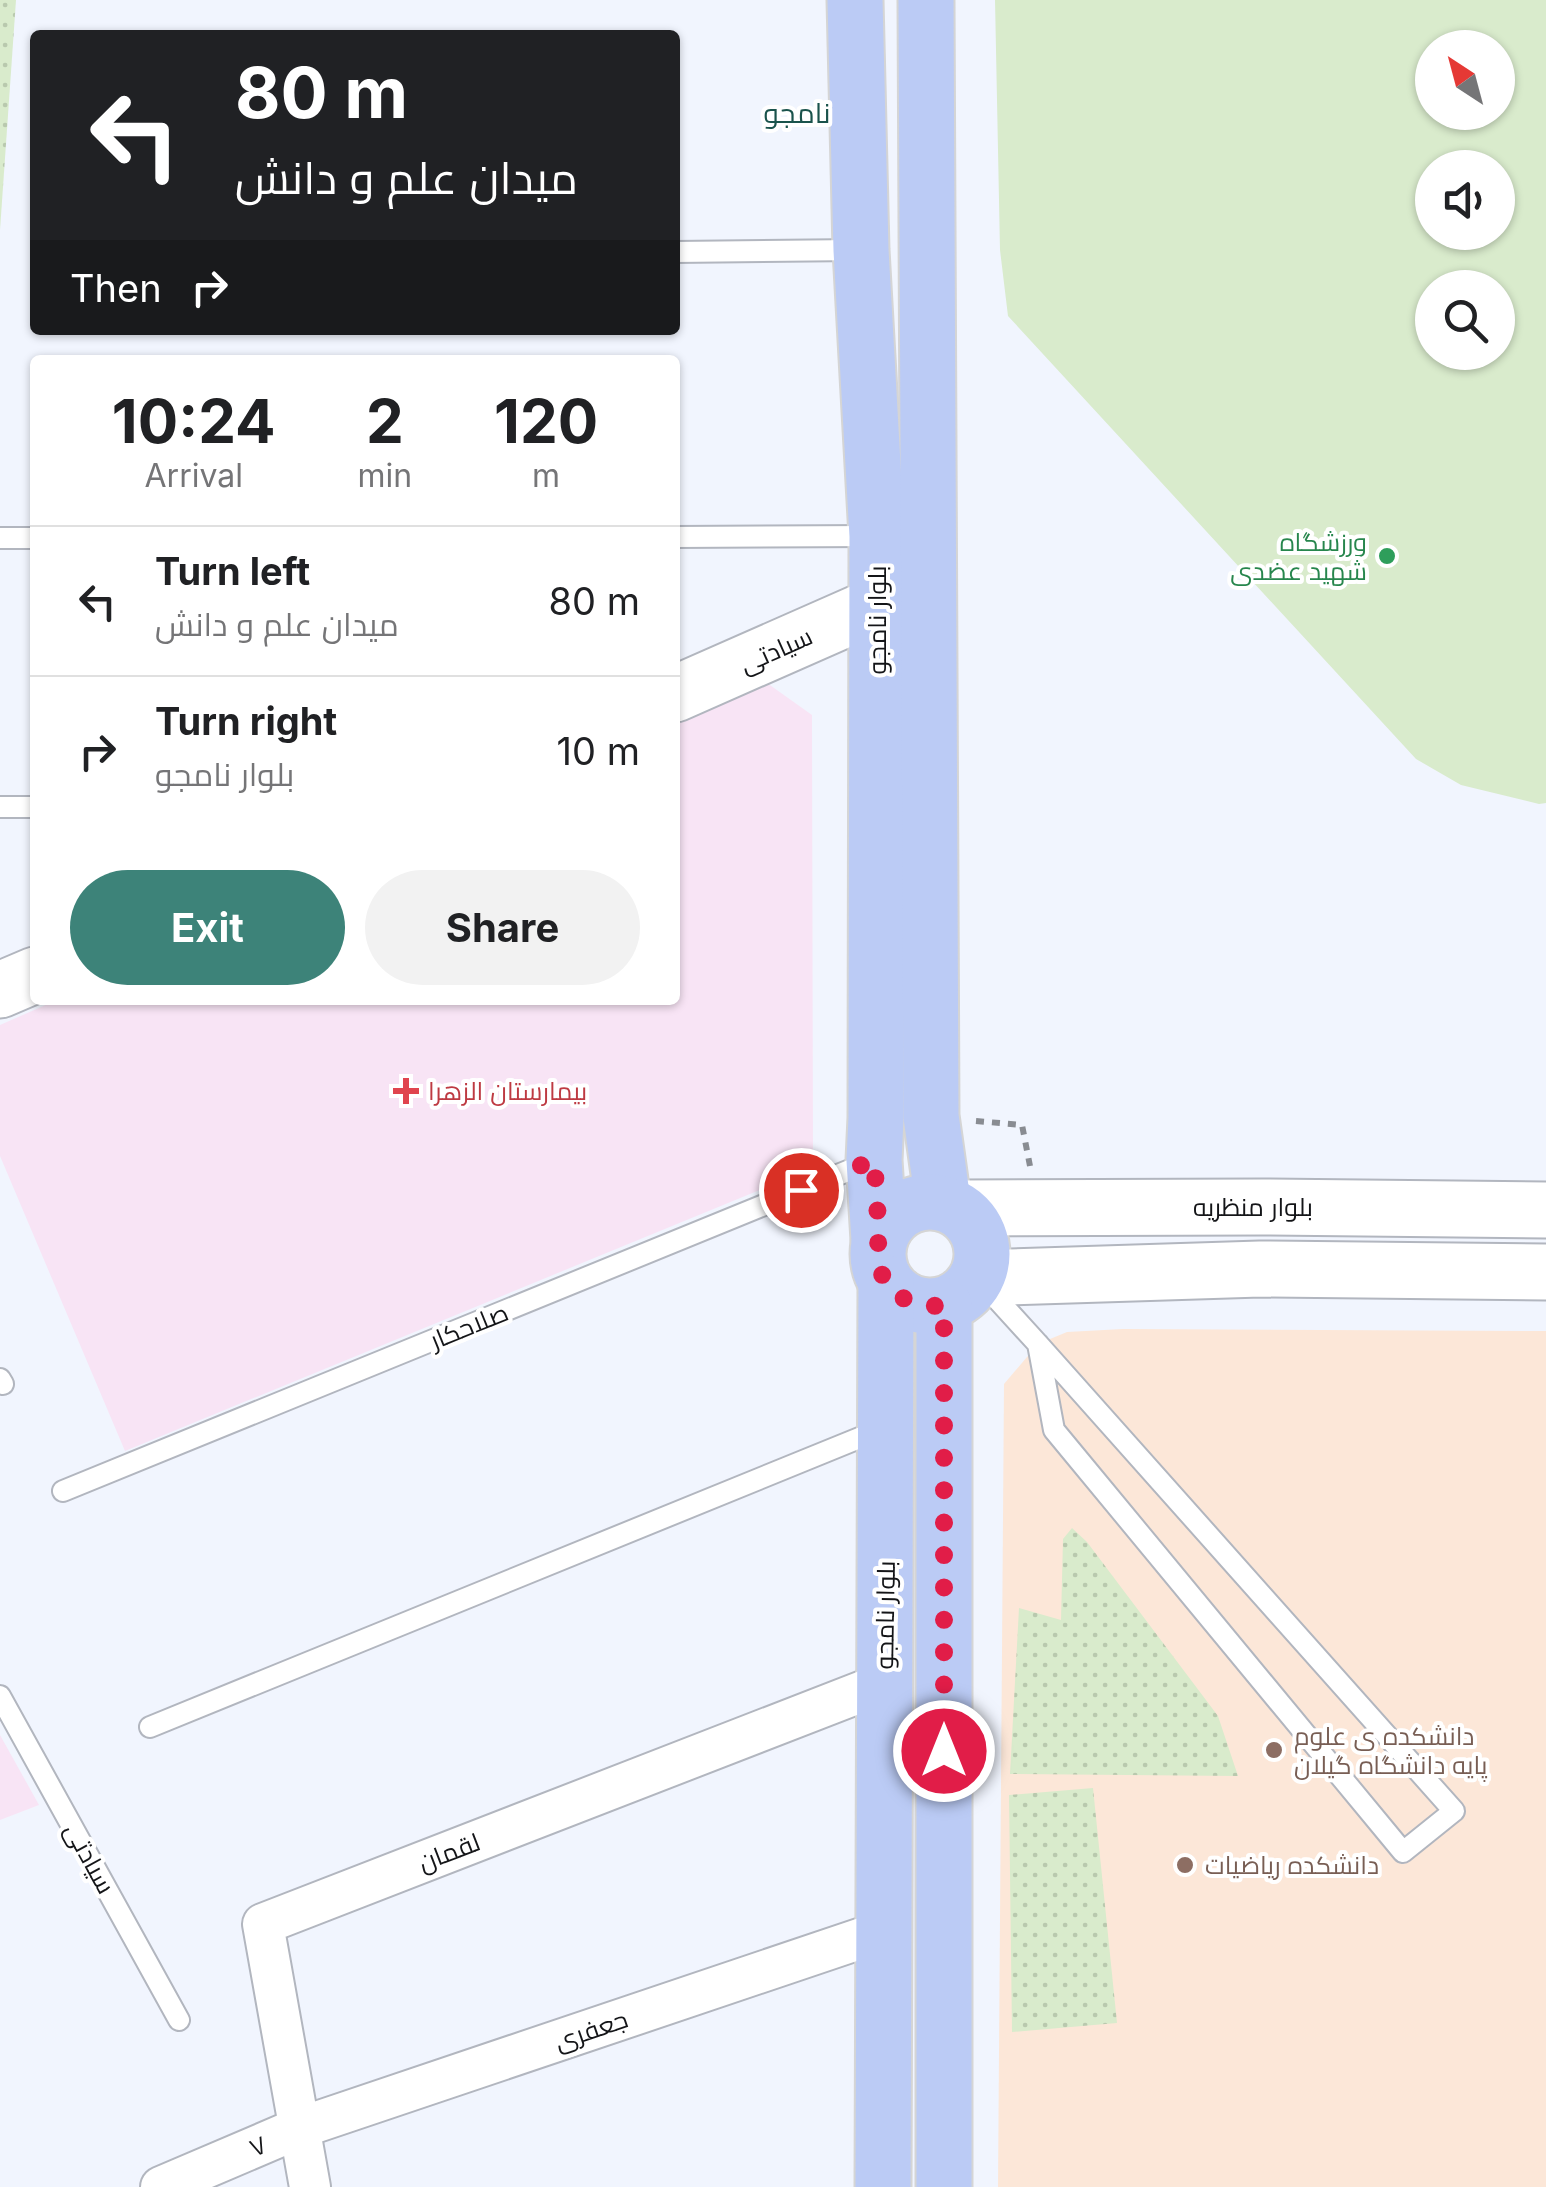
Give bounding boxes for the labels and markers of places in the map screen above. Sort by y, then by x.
place label: ورزشگاه شهید عضدی [1230,527,1367,586]
marker: ورزشگاه شهید عضدی [1376,545,1398,567]
place label: بیمارستان الزهرا [428,1076,587,1106]
marker: بیمارستان الزهرا [393,1078,419,1104]
pin [759,1148,844,1233]
place label: دانشکده ی علوم پایه دانشگاه گیلان [1294,1721,1488,1782]
marker: دانشکده ی علوم پایه دانشگاه گیلان [1263,1739,1285,1761]
place label: دانشکده ریاضیات [1205,1850,1379,1880]
marker: دانشکده ریاضیات [1174,1854,1196,1876]

